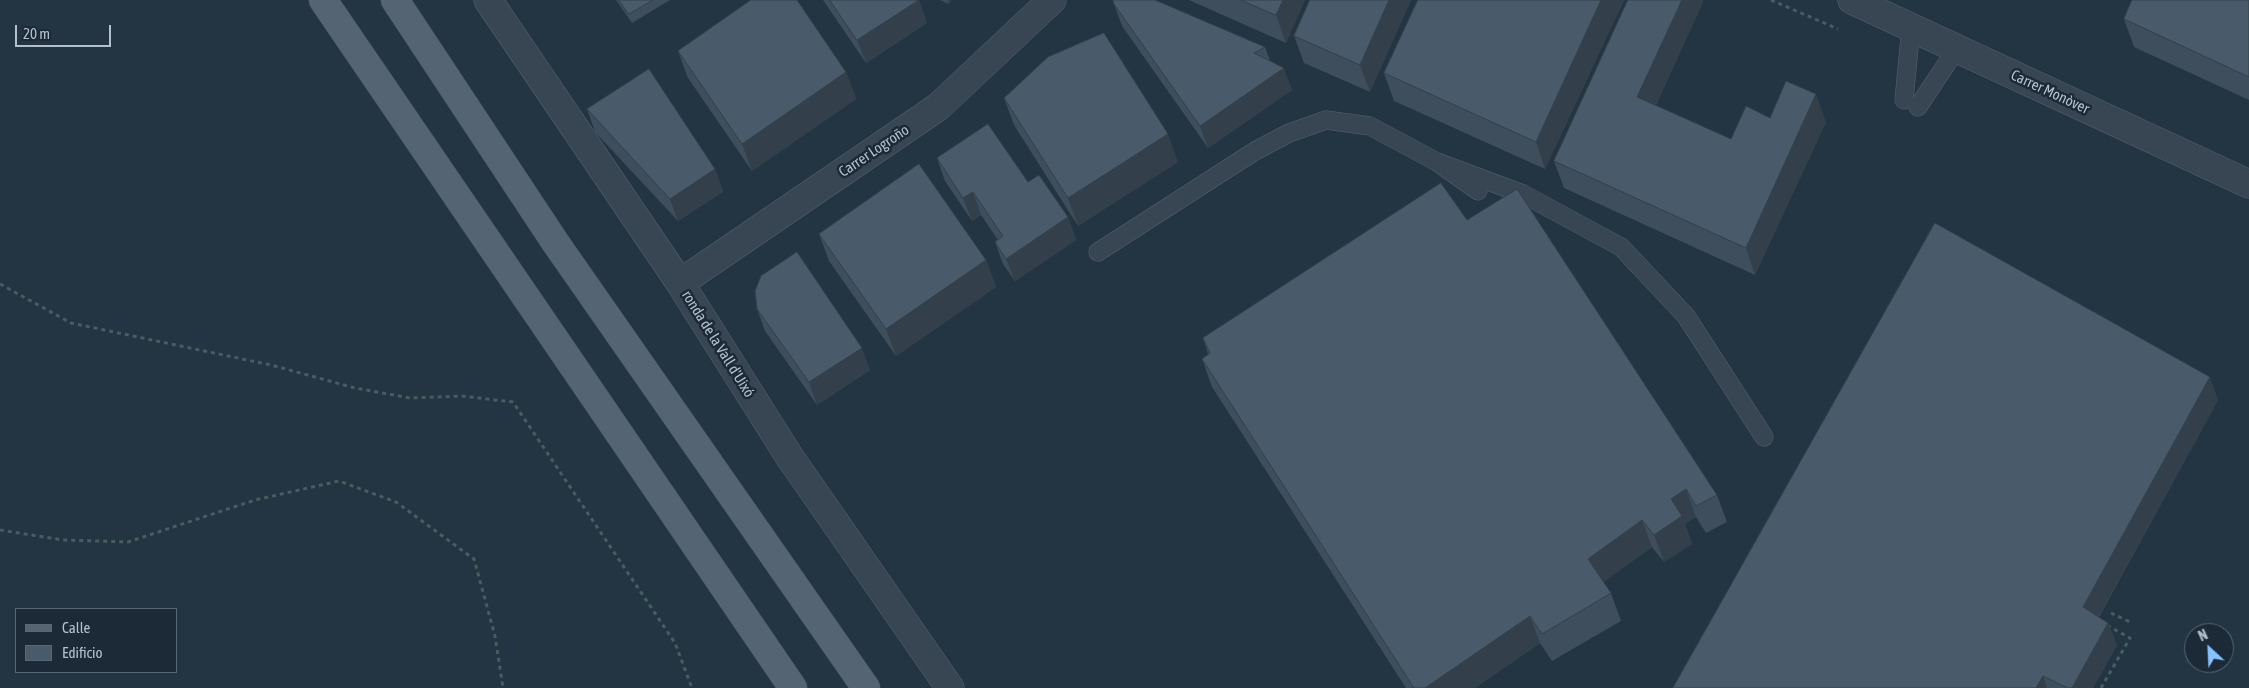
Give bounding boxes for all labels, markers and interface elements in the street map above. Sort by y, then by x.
scale bar [18,15,114,47]
text: 20 m [23,25,50,42]
street label: Carrer Monòver [2008,66,2092,118]
street label: Carrer Logroño [835,121,913,181]
street label: ronda de la Vall d'Uixó [678,287,758,401]
legend [15,608,178,673]
text: Calle [62,619,90,636]
north arrow [2184,623,2234,673]
text: N [2196,626,2210,644]
text: Edificio [62,644,103,661]

